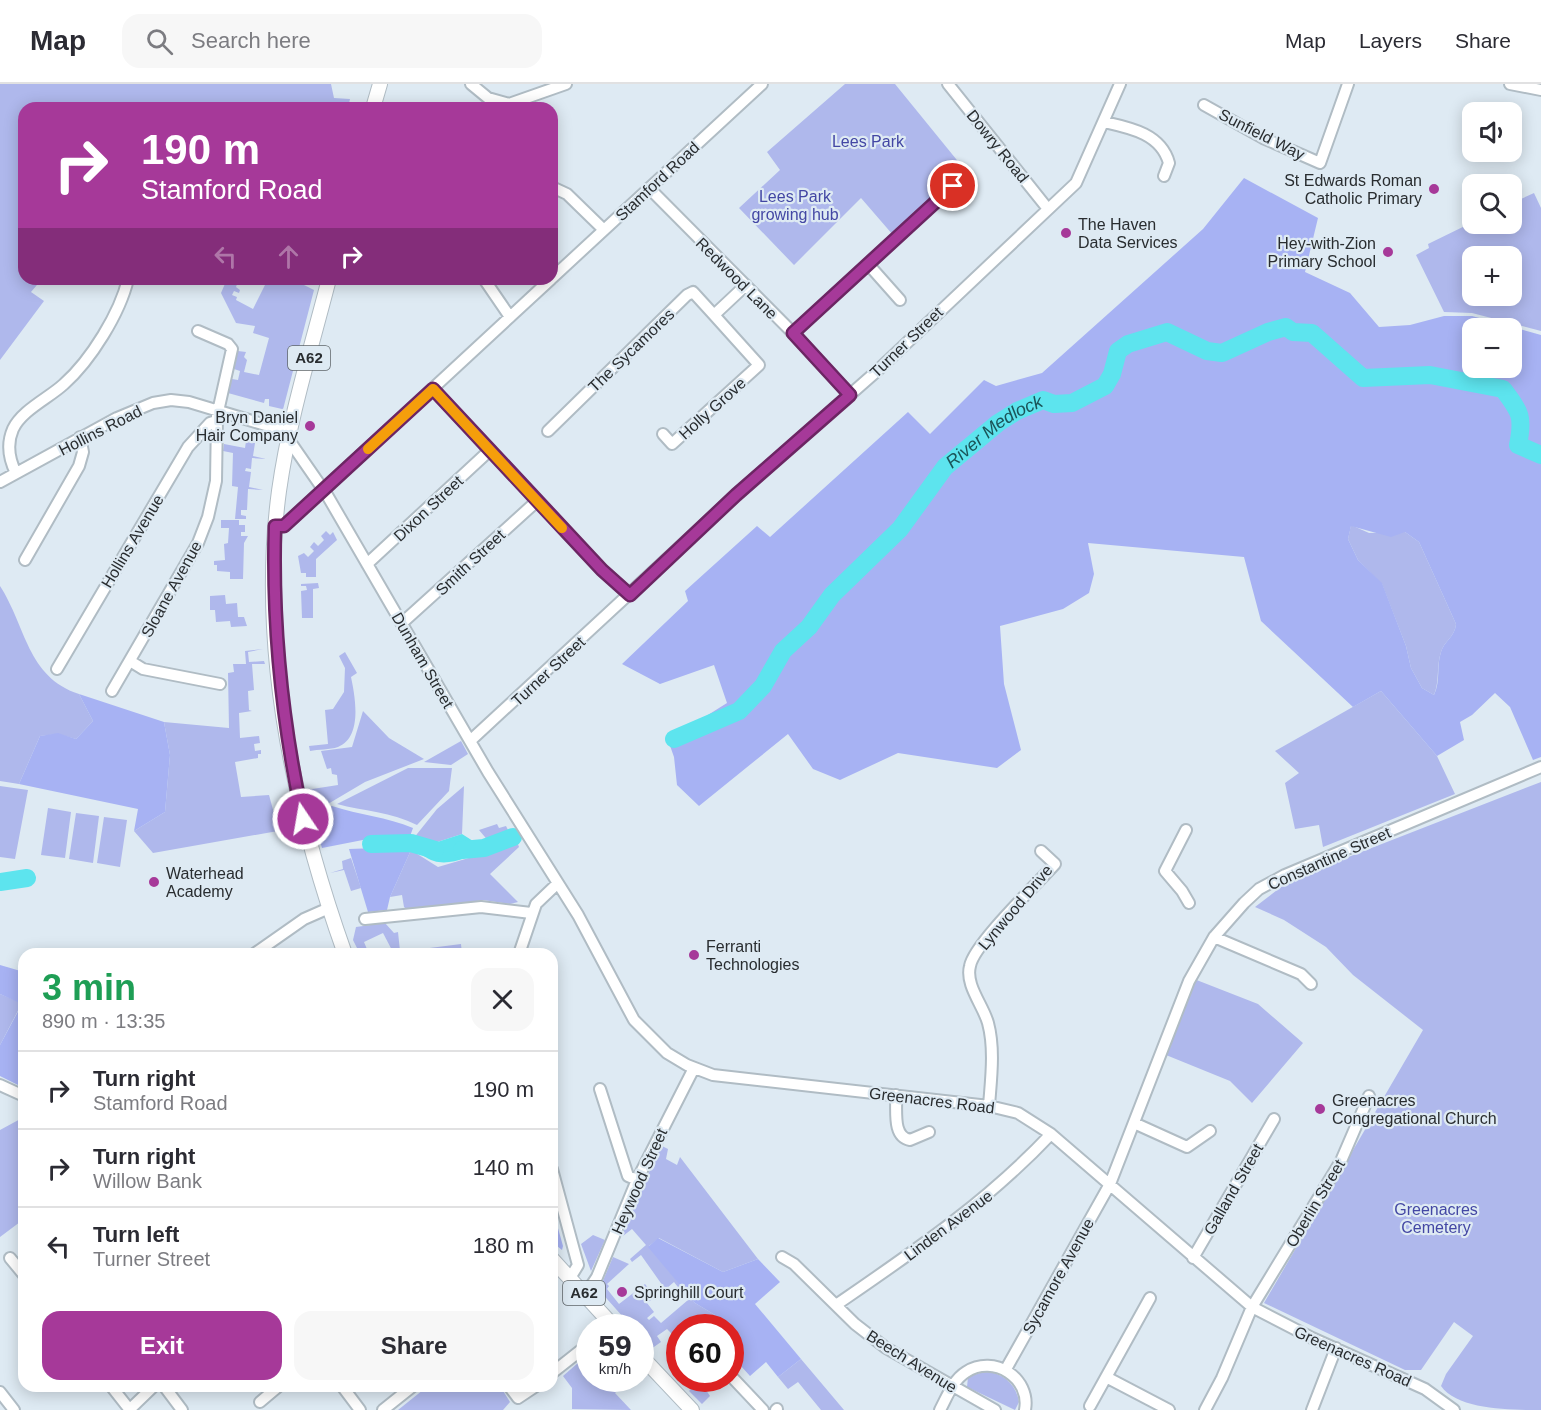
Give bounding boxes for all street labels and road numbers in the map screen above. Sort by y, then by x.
street label: Sunfield Way [1216,106,1307,163]
street label: Dowry Road [963,107,1032,186]
street label: Stamford Road [612,138,702,224]
street label: Redwood Lane [693,234,781,322]
street label: Turner Street [867,303,946,381]
street label: The Sycamores [585,305,678,395]
road number: A62 [288,346,330,370]
street label: Holly Grove [676,374,749,443]
street label: Hollins Road [56,402,145,459]
street label: Dixon Street [390,472,467,545]
street label: Hollins Avenue [98,492,167,591]
street label: Smith Street [432,526,509,599]
street label: Sloane Avenue [138,538,205,640]
street label: Dunham Street [388,609,457,712]
street label: Turner Street [508,633,589,710]
street label: Constantine Street [1265,824,1394,893]
street label: Lynwood Drive [975,861,1056,953]
street label: Greenacres Road [868,1084,996,1117]
street label: Heywood Street [609,1125,671,1237]
street label: Galland Street [1201,1140,1267,1238]
street label: Oberlin Street [1283,1156,1348,1250]
street label: Linden Avenue [901,1187,996,1264]
street label: Sycamore Avenue [1020,1215,1097,1337]
road number: A62 [563,1281,605,1305]
street label: Greenacres Road [1292,1323,1414,1390]
street label: Beech Avenue [864,1327,960,1396]

